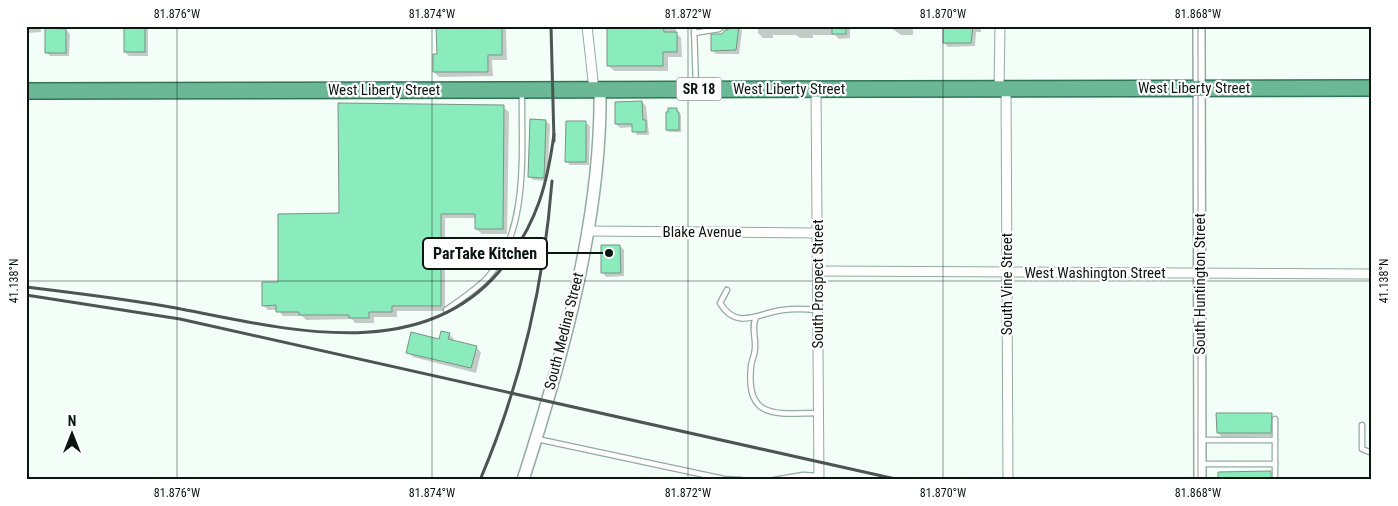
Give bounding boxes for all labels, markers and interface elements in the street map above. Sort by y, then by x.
text: 81.876°W [154,7,200,21]
text: 81.874°W [409,7,455,21]
text: 81.872°W [665,7,711,21]
text: 81.870°W [920,7,966,21]
text: 81.868°W [1175,7,1221,21]
road number: SR 18 [676,78,722,100]
street label: West Liberty Street [1138,79,1250,97]
street label: West Liberty Street [733,80,845,98]
street label: West Liberty Street [328,81,440,99]
street label: South Huntington Street [1191,213,1209,355]
street label: South Prospect Street [809,219,827,349]
street label: Blake Avenue [662,223,742,241]
street label: South Vine Street [998,233,1016,335]
callout: ParTake Kitchen [423,238,547,269]
text: ParTake Kitchen [433,244,537,263]
text: 41.138°N [7,259,21,303]
text: 41.138°N [1377,259,1391,303]
street label: West Washington Street [1024,264,1166,282]
street label: South Medina Street [541,271,587,391]
north arrow [48,408,98,458]
text: N [68,413,76,429]
text: 81.876°W [154,486,200,500]
text: 81.874°W [409,486,455,500]
text: 81.872°W [665,486,711,500]
text: 81.870°W [920,486,966,500]
text: 81.868°W [1175,486,1221,500]

